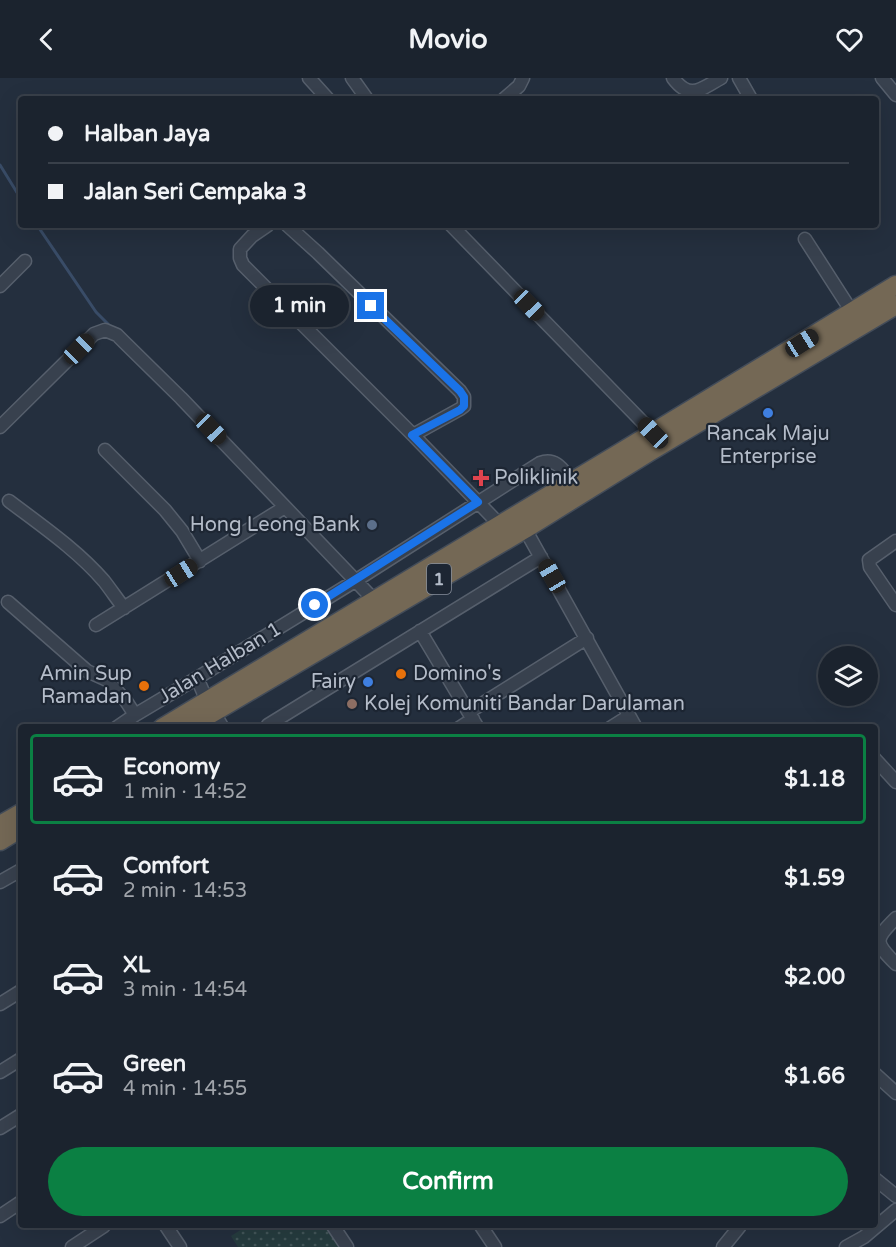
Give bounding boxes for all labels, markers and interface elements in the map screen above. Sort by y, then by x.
icon: back [30,23,63,56]
text: Movio [408,23,488,56]
icon: heart [833,23,866,56]
text: Halban Jaya [84,121,210,147]
text: Jalan Seri Cempaka 3 [84,179,307,205]
callout: 1 min [251,285,350,327]
car [510,286,548,324]
route end [357,292,384,319]
text: 1 min [273,294,326,318]
car [782,326,822,360]
car [60,330,98,368]
marker: Rancak Maju Enterprise [761,406,775,420]
car [192,410,230,448]
car [634,414,672,452]
place label: Rancak Maju Enterprise [706,422,830,469]
place label: Poliklinik [494,466,578,490]
marker: Poliklinik [472,469,490,487]
place label: Hong Leong Bank [190,513,360,537]
marker: Hong Leong Bank [365,518,379,532]
car [161,556,201,590]
car [535,556,569,596]
road number: 1 [427,564,451,594]
route start [301,591,328,618]
street label: Jalan Halban 1 [154,617,286,709]
map controls [818,646,878,706]
button: layers [818,646,878,706]
place label: Amin Sup Ramadan [40,662,132,709]
place label: Domino's [413,662,501,686]
marker: Domino's [394,667,408,681]
place label: Fairy [311,670,356,694]
marker: Fairy [361,675,375,689]
marker: Amin Sup Ramadan [137,679,151,693]
place label: Kolej Komuniti Bandar Darulaman [364,692,685,716]
marker: Kolej Komuniti Bandar Darulaman [345,697,359,711]
icon: car [51,752,105,806]
text: Economy [123,754,220,780]
text: $1.18 [784,766,845,792]
text: 1 min · 14:52 [123,780,247,804]
icon: car [51,851,105,905]
text: Comfort [123,853,209,879]
text: $1.59 [784,865,845,891]
text: 2 min · 14:53 [123,879,247,903]
icon: car [51,950,105,1004]
text: XL [123,952,150,978]
text: $2.00 [784,964,845,990]
text: 3 min · 14:54 [123,978,247,1002]
icon: car [51,1049,105,1103]
text: Green [123,1051,186,1077]
text: $1.66 [784,1063,845,1089]
text: 4 min · 14:55 [123,1077,247,1101]
button: Confirm [48,1147,848,1216]

